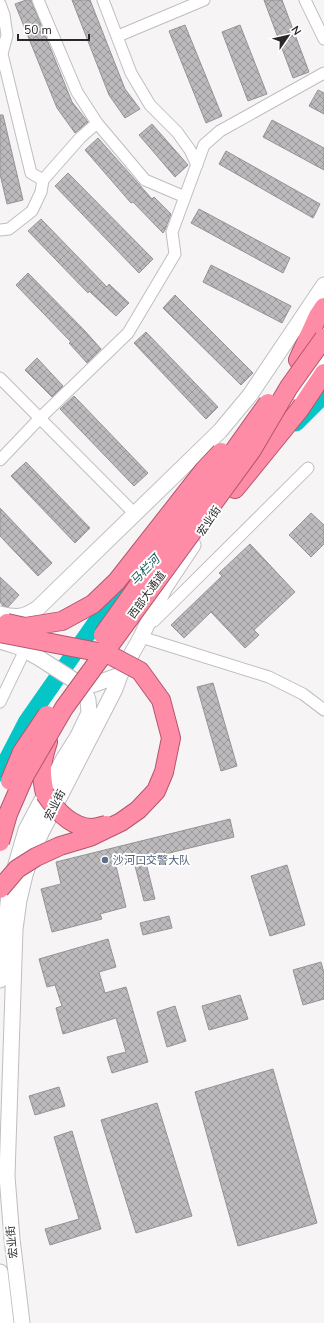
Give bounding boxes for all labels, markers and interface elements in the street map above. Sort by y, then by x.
scale bar [18,16,89,42]
north arrow [268,16,308,56]
text: 50 m [24,22,52,38]
text: N [287,23,304,38]
street label: 宏业街 [194,503,224,539]
water label: 马栏河 [127,550,165,589]
street label: 西部大通道 [125,568,169,622]
street label: 宏业街 [41,787,69,823]
place label: 沙河口交警大队 [113,853,190,868]
marker: 沙河口交警大队 [100,855,110,865]
street label: 宏业街 [3,1225,21,1259]

